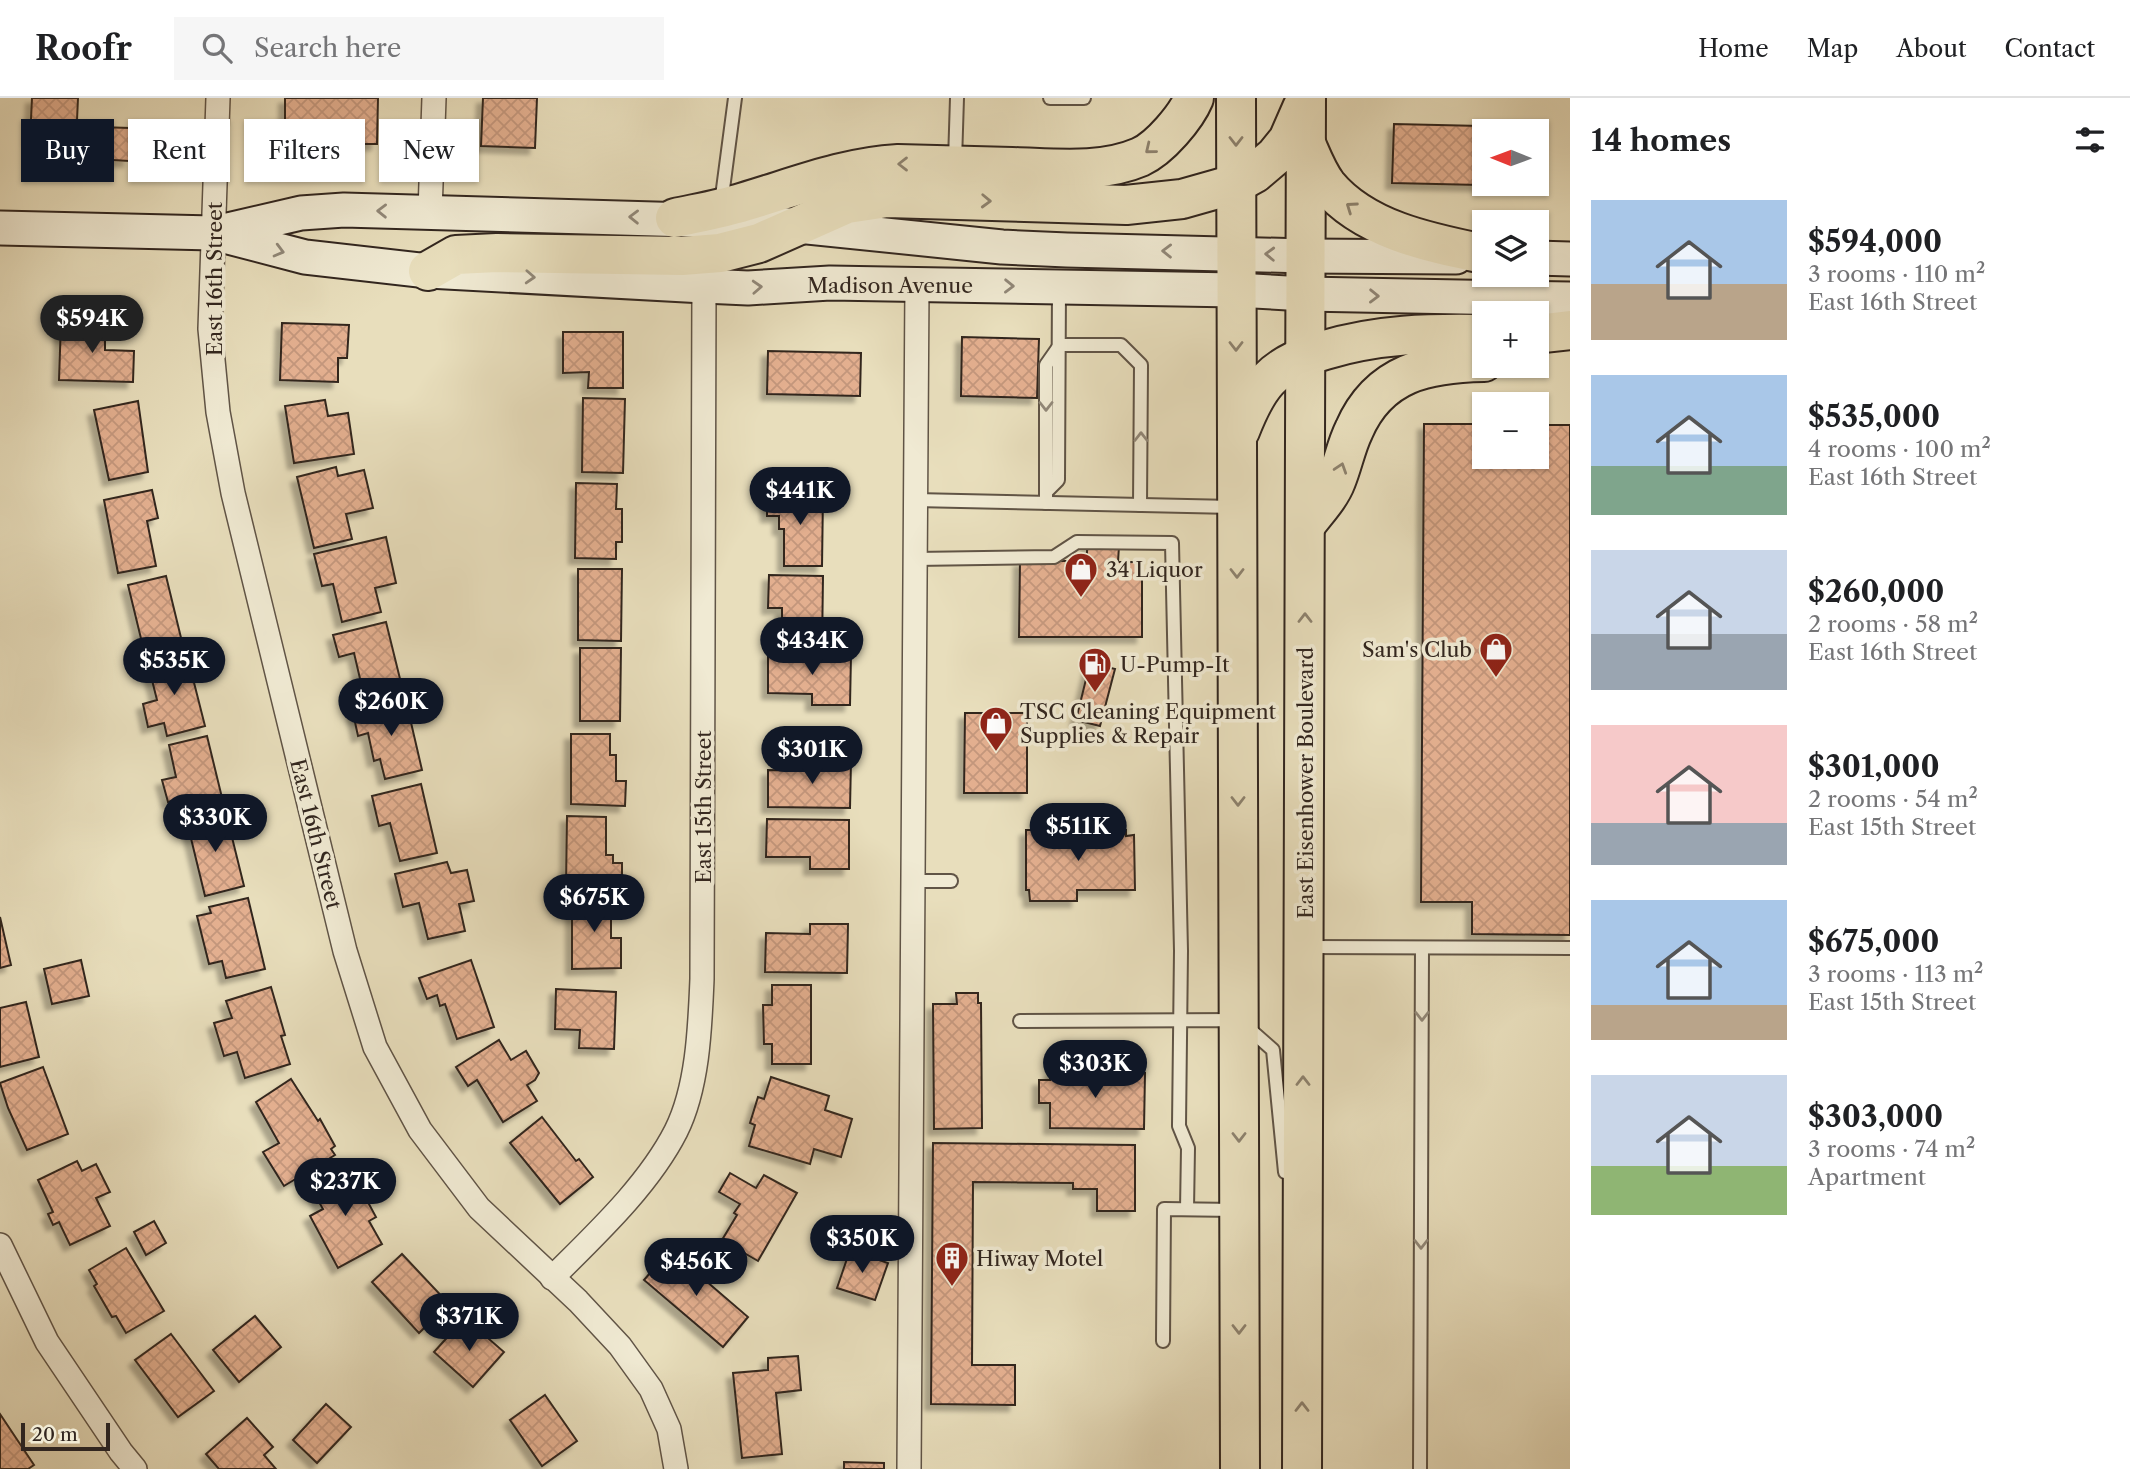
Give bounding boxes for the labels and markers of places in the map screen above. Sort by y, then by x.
pin: $594K [43,296,141,355]
pin: $441K [751,468,849,527]
shop icon: 34 Liquor [1062,550,1100,599]
place label: 34 Liquor [1106,557,1203,582]
pin: $434K [763,618,861,677]
shop icon: Sam's Club [1477,630,1515,679]
place label: Sam's Club [1362,637,1472,662]
pin: $535K [125,638,223,697]
fuel station icon: U-Pump-It [1076,645,1114,694]
place label: U-Pump-It [1120,652,1230,677]
pin: $260K [342,678,440,738]
place label: TSC Cleaning Equipment Supplies & Repair [1020,699,1277,748]
shop icon: TSC Cleaning Equipment Supplies & Repair [977,704,1015,753]
pin: $301K [763,726,861,786]
pin: $330K [166,794,264,854]
pin: $511K [1029,804,1127,863]
pin: $675K [545,874,643,934]
pin: $303K [1046,1040,1144,1100]
pin: $237K [296,1158,394,1218]
pin: $350K [813,1216,911,1275]
pin: $456K [647,1238,745,1298]
building icon: Hiway Motel [933,1239,971,1288]
place label: Hiway Motel [976,1246,1103,1271]
pin: $371K [420,1294,518,1353]

